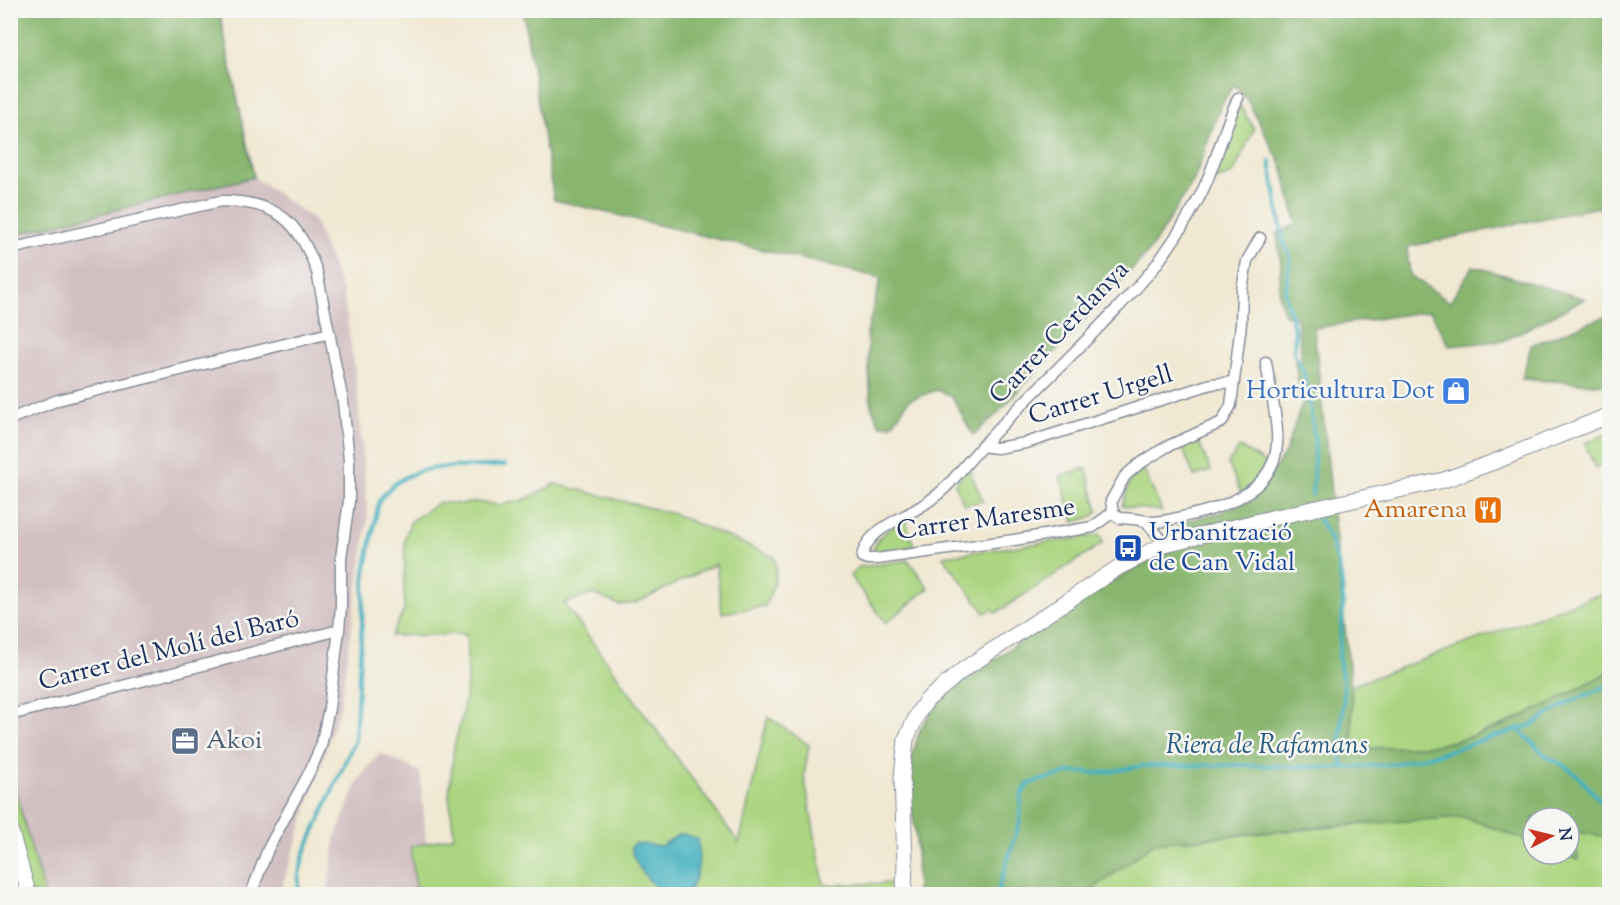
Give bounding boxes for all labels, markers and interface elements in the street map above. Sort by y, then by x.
street label: Carrer Cerdanya [982,253,1138,413]
street label: Carrer Urgell [1024,357,1178,435]
place label: Horticultura Dot [1246,373,1435,410]
shop icon: Horticultura Dot [1440,375,1472,407]
street label: Carrer Maresme [894,489,1078,551]
place label: Amarena [1364,492,1467,529]
restaurant icon: Amarena [1472,494,1504,526]
place label: Urbanització de Can Vidal [1149,515,1295,582]
bus stop icon: Urbanització de Can Vidal [1112,532,1144,564]
street label: Carrer del Molí del Baró [35,601,303,701]
place label: Akoi [206,723,262,760]
office icon: Akoi [169,725,201,757]
water label: Riera de Rafamans [1166,727,1368,766]
north arrow [1521,806,1581,866]
text: N [1551,827,1576,842]

